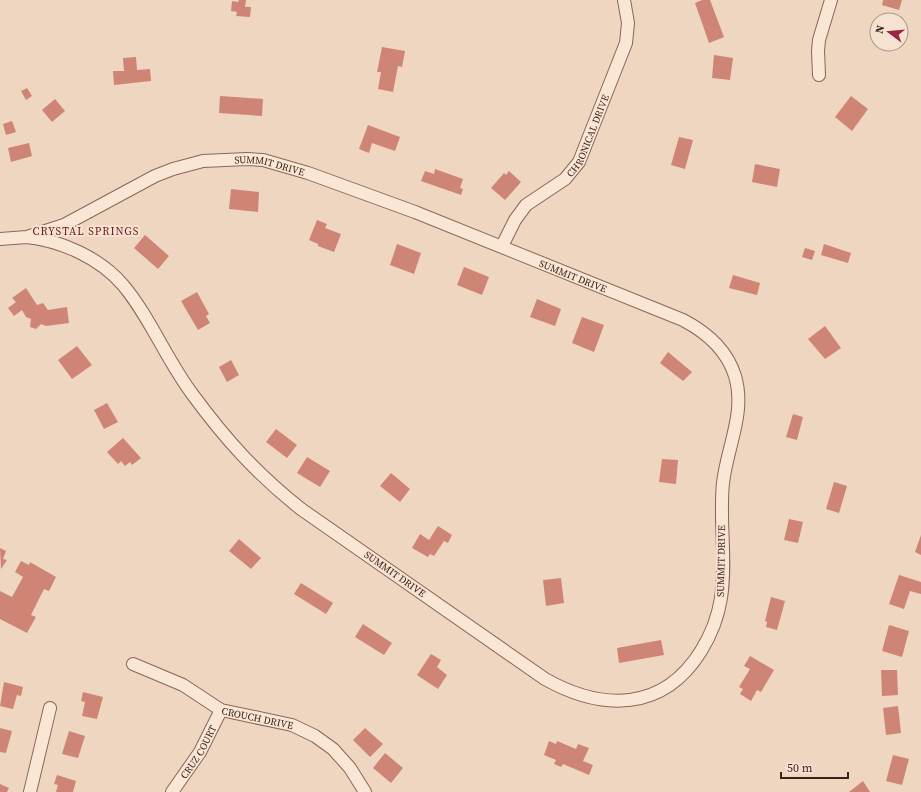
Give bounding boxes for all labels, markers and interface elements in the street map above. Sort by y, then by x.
north arrow [869,12,909,52]
text: N [872,23,888,35]
street label: CHRONICAL DRIVE [563,93,611,179]
street label: SUMMIT DRIVE [234,152,306,178]
district label: CRYSTAL SPRINGS [33,224,139,239]
street label: SUMMIT DRIVE [537,256,609,295]
street label: SUMMIT DRIVE [714,525,728,597]
street label: SUMMIT DRIVE [362,548,428,600]
street label: CROUCH DRIVE [220,704,294,732]
street label: CRUZ COURT [177,723,219,781]
scale bar [781,754,848,780]
text: 50 m [787,760,813,776]

